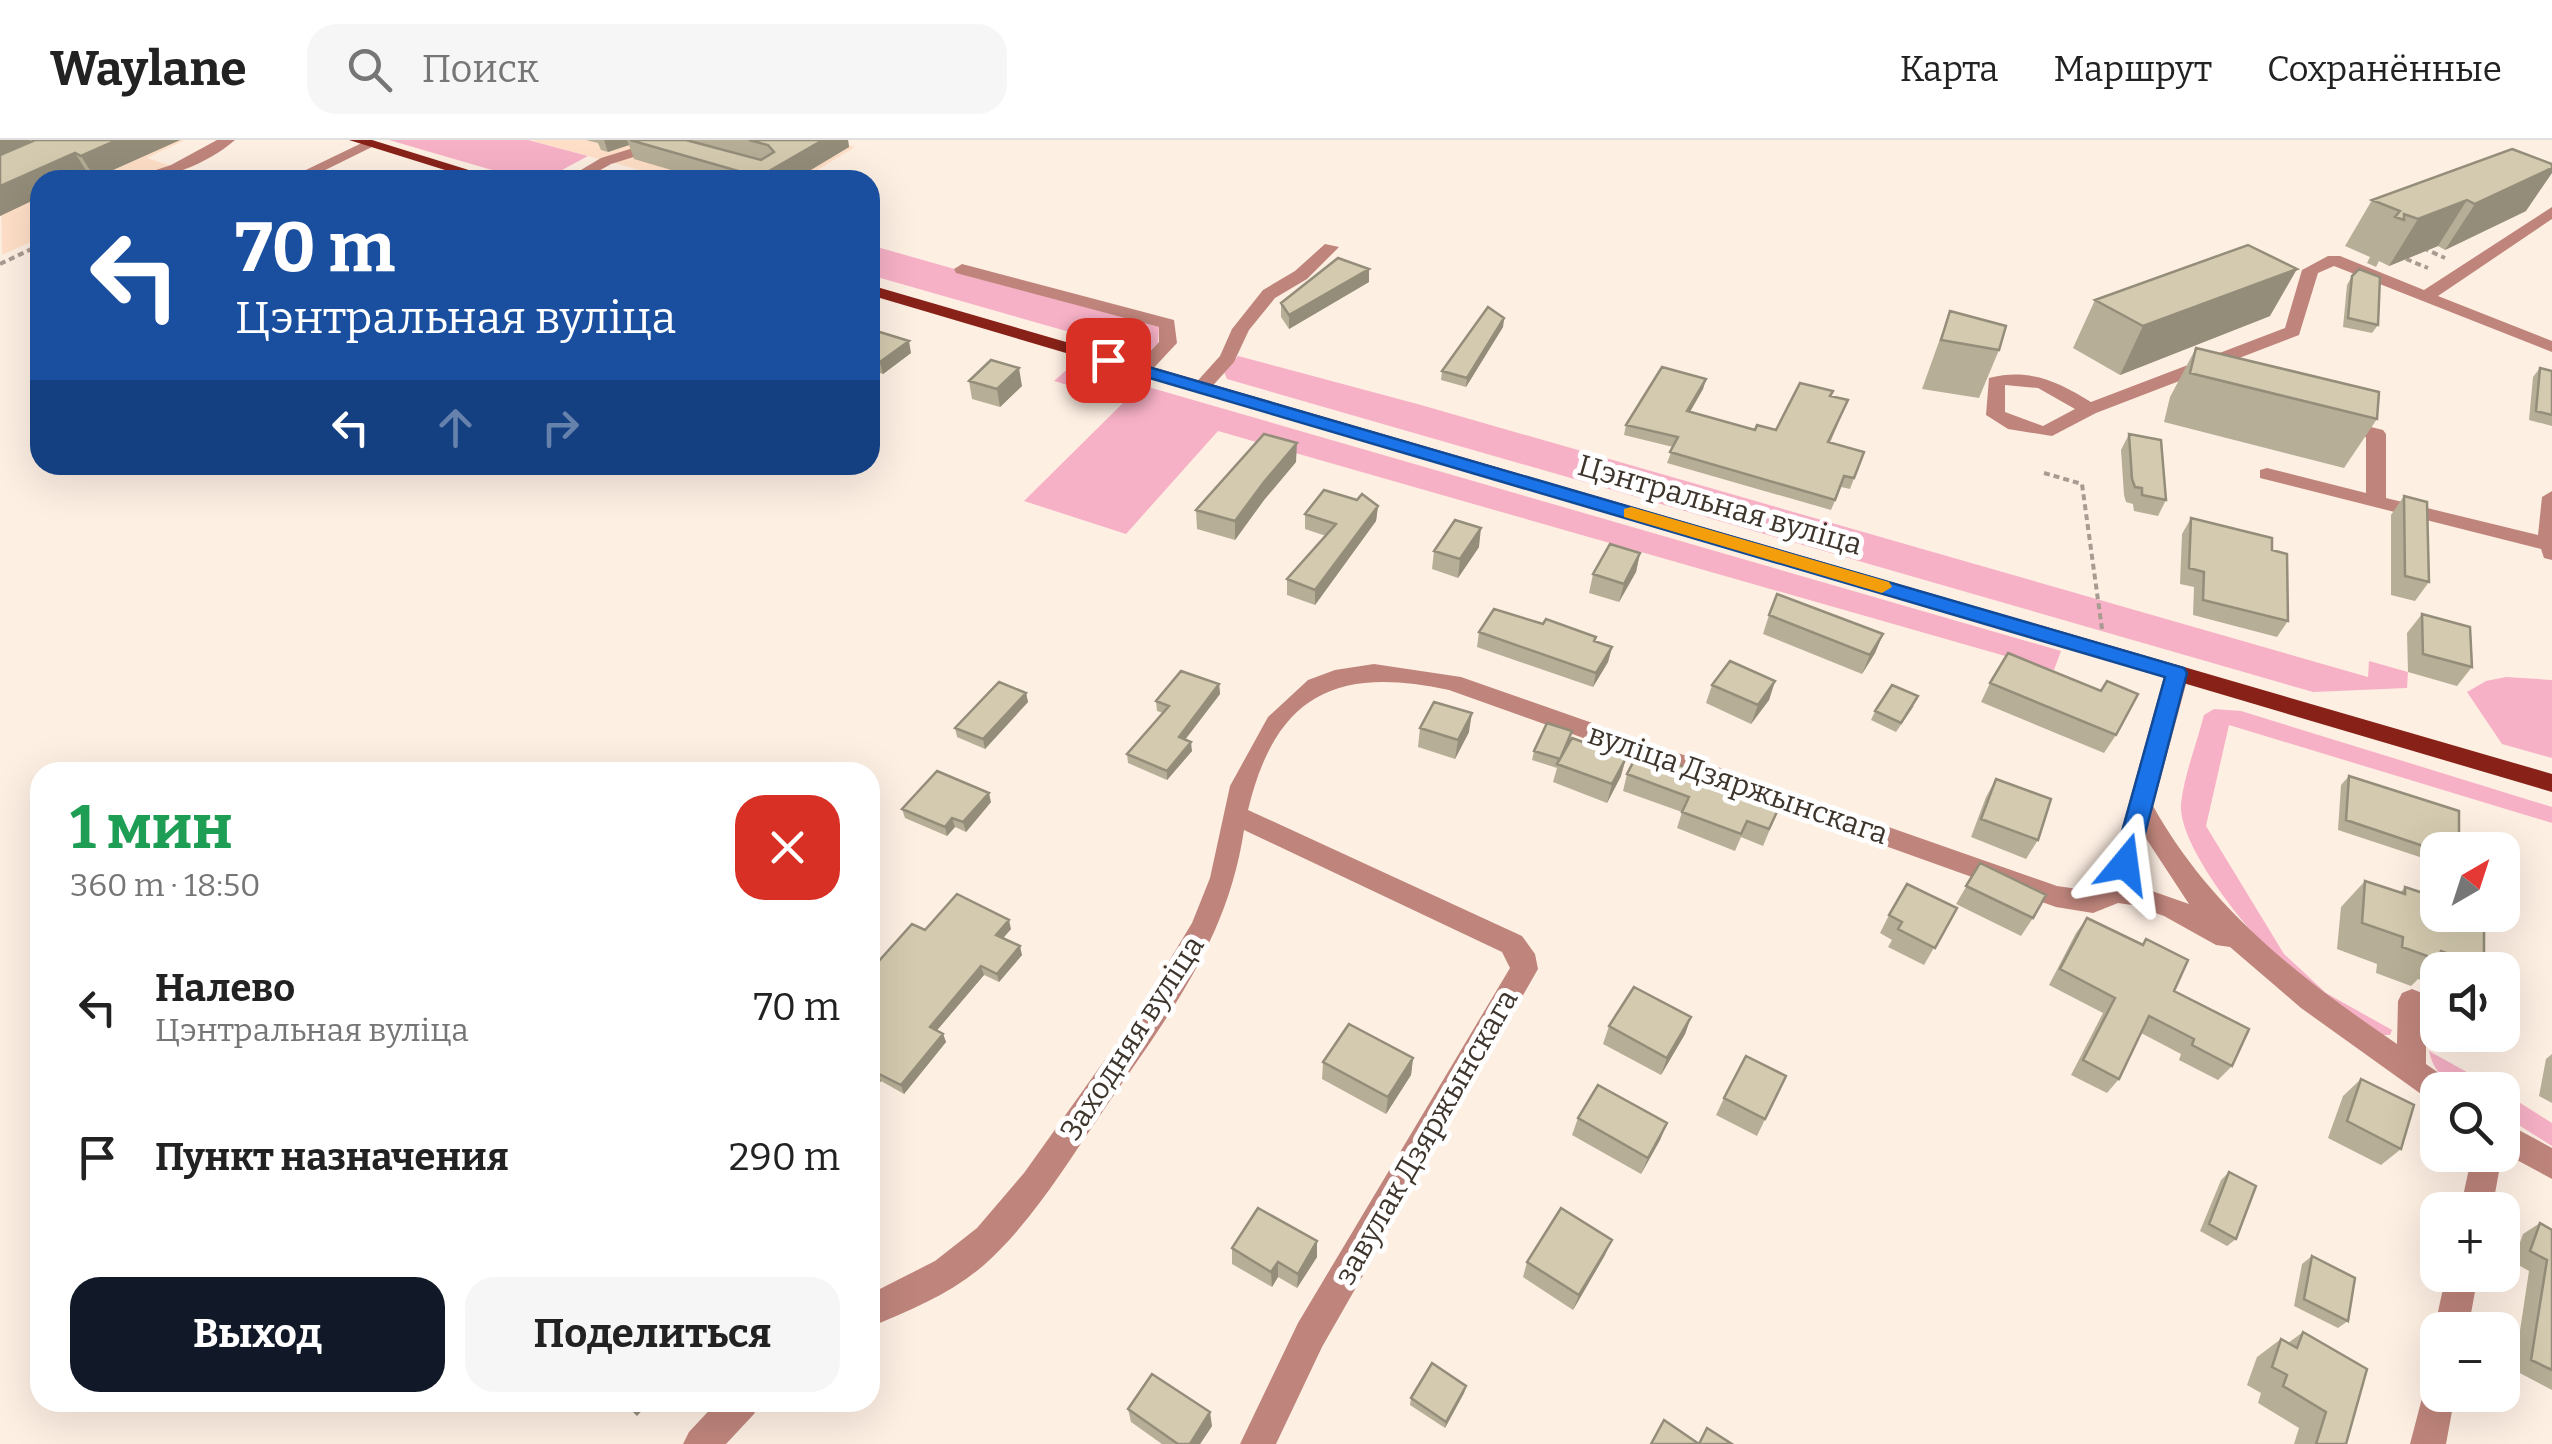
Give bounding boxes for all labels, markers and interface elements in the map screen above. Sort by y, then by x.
search box [307,24,1007,114]
text: Waylane [50,40,247,98]
icon: search [342,42,397,97]
text: Поиск [422,46,539,92]
text: Карта [1900,48,1998,90]
text: Маршрут [2053,48,2212,90]
text: Сохранённые [2267,48,2502,90]
text: 70 m [235,206,395,290]
icon: left [70,210,200,340]
text: Цэнтральная вуліца [235,291,676,345]
pin [1066,318,1151,403]
icon: arrive [1081,333,1136,388]
icon: left [323,400,378,455]
icon: ahead [428,400,483,455]
icon: right [533,400,588,455]
street label: Цэнтральная вуліца [1574,447,1866,563]
street label: вуліца Дзяржынскага [1583,716,1893,852]
text: 1 мин [70,792,232,864]
button: close [735,795,840,900]
position arrow [2073,812,2177,916]
north arrow [2420,832,2520,932]
map controls [2420,832,2520,1412]
text: 360 m · 18:50 [70,866,261,904]
street label: Заходняя вуліца [1052,929,1212,1147]
button: sound [2420,952,2520,1052]
text: Налево [155,965,295,1011]
icon: left [70,980,125,1035]
street label: завулак Дзяржынскага [1327,983,1525,1291]
text: 70 m [753,984,840,1030]
text: Цэнтральная вуліца [155,1011,469,1049]
button: search [2420,1072,2520,1172]
icon: arrive [70,1130,125,1185]
text: Пункт назначения [155,1134,509,1180]
text: 290 m [729,1134,840,1180]
button: + [2420,1192,2520,1292]
button: Выход [70,1277,445,1392]
button: Поделиться [465,1277,840,1392]
button: − [2420,1312,2520,1412]

